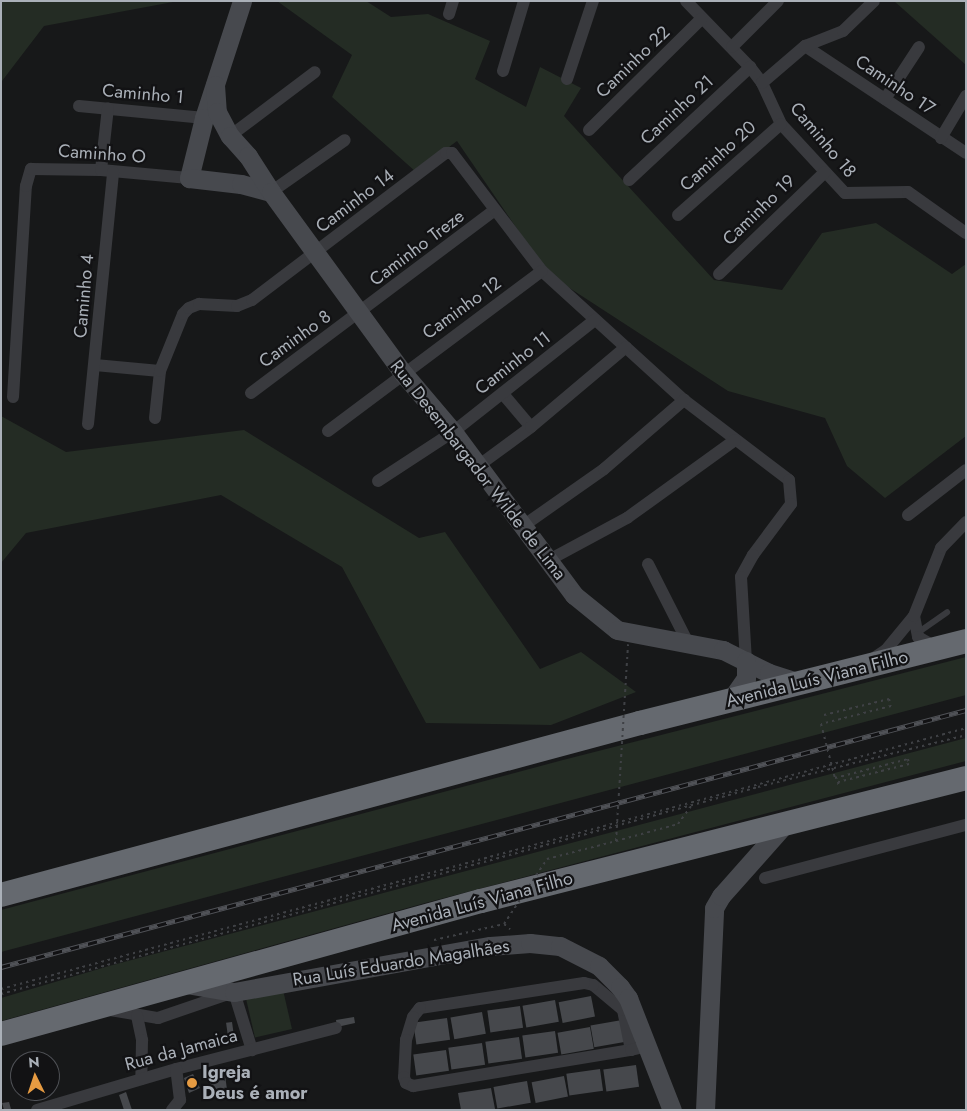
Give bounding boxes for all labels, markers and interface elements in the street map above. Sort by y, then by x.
street label: Caminho 22 [592,21,674,103]
street label: Caminho 17 [851,50,939,120]
street label: Caminho 21 [636,71,718,149]
street label: Caminho 1 [101,80,185,108]
street label: Caminho 18 [785,98,861,182]
street label: Caminho 20 [676,116,760,196]
street label: Caminho O [57,140,147,168]
street label: Caminho 14 [312,165,398,237]
street label: Caminho 19 [718,170,800,250]
street label: Caminho Treze [365,205,469,291]
street label: Caminho 4 [70,253,98,339]
street label: Caminho 12 [418,272,506,344]
street label: Caminho 8 [255,306,335,372]
street label: Caminho 11 [471,327,555,399]
street label: Rua Desembargador Wilde de Lima [385,356,571,584]
street label: Avenida Luís Viana Filho [724,646,910,712]
street label: Avenida Luís Viana Filho [389,867,575,937]
street label: Rua Luís Eduardo Magalhães [291,935,511,991]
street label: Rua da Jamaica [122,1025,240,1075]
north arrow [10,1051,60,1101]
text: N [28,1052,40,1072]
place label: Igreja Deus é amor [202,1062,308,1104]
marker: Igreja Deus é amor [186,1077,198,1089]

